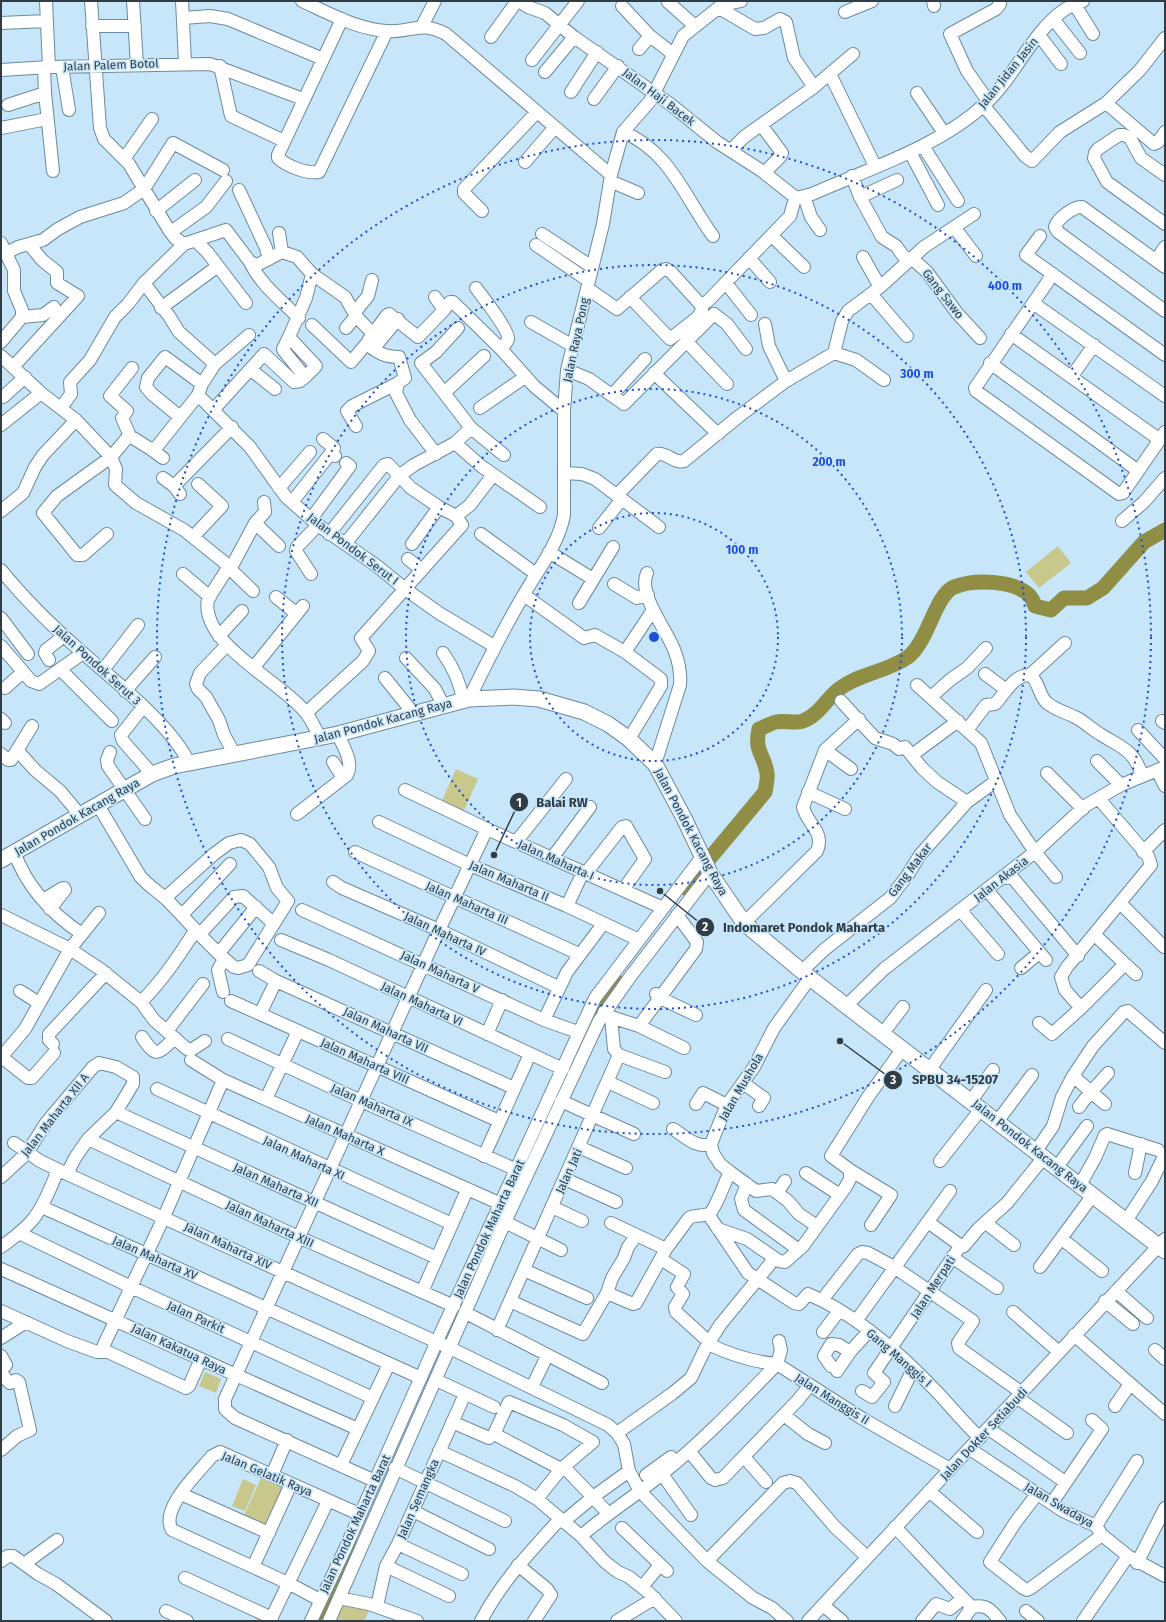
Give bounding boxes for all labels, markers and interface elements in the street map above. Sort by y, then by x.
street label: Jalan Jidan Jasin [975,35,1041,111]
street label: Jalan Palem Botol [63,56,159,74]
street label: Jalan Haji Bacek [620,65,699,129]
street label: Gang Sawo [919,266,967,322]
text: 400 m [988,279,1022,293]
street label: Jalan Raya Pong [560,296,592,384]
text: 300 m [899,367,934,381]
text: 200 m [812,455,846,469]
street label: Jalan Pondok Serut I [305,510,401,588]
text: 100 m [726,543,758,557]
street label: Jalan Pondok Serut 3 [50,622,144,708]
centre of rings [647,630,661,644]
street label: Jalan Pondok Kacang Raya [312,696,454,746]
street label: Jalan Pondok Kacang Raya [651,766,731,898]
street label: Jalan Pondok Kacang Raya [12,775,142,859]
callout: Balai RW [509,790,596,815]
text: Balai RW [536,795,588,810]
text: 1 [516,796,522,810]
street label: Jalan Maharta I [516,837,596,883]
street label: Gang Makar [885,840,935,900]
street label: Jalan Akasia [971,853,1031,905]
street label: Jalan Maharta II [467,858,551,904]
street label: Jalan Maharta III [424,879,510,927]
street label: Jalan Maharta IV [402,909,488,959]
callout: Indomaret Pondok Maharta [695,915,893,940]
text: 2 [702,920,708,934]
text: Indomaret Pondok Maharta [723,920,885,935]
street label: Jalan Maharta V [399,948,482,996]
street label: Jalan Maharta VI [379,979,465,1029]
street label: Jalan Maharta VII [341,1004,431,1056]
street label: Jalan Maharta VIII [318,1035,412,1087]
street label: Jalan Mushola [716,1050,766,1124]
callout: SPBU 34-15207 [883,1067,1006,1092]
street label: Jalan Maharta XII A [18,1070,92,1159]
text: SPBU 34-15207 [912,1072,998,1087]
text: 3 [889,1073,896,1087]
street label: Jalan Maharta IX [329,1081,416,1130]
street label: Jalan Pondok Kacang Raya [970,1097,1090,1195]
street label: Jalan Maharta X [303,1111,387,1159]
street label: Jalan Maharta XI [261,1133,347,1183]
street label: Jalan Jati [553,1146,585,1196]
street label: Jalan Pondok Maharta Barat [451,1157,528,1301]
street label: Jalan Maharta XII [231,1160,321,1210]
street label: Jalan Maharta XIII [224,1197,316,1251]
street label: Jalan Maharta XIV [182,1220,274,1273]
street label: Jalan Maharta XV [110,1233,200,1283]
street label: Jalan Merpati [908,1253,958,1321]
street label: Jalan Parkit [165,1298,228,1336]
street label: Jalan Kakatua Raya [129,1321,229,1377]
street label: Gang Manggis I [864,1326,934,1390]
street label: Jalan Manggis II [792,1371,872,1427]
street label: Jalan Dokter Setiabudi [937,1385,1031,1483]
street label: Jalan Gelatik Raya [220,1449,314,1499]
street label: Jalan Pondok Maharta Barat [317,1452,394,1596]
street label: Jalan Semangka [394,1457,442,1541]
street label: Jalan Swadaya [1022,1480,1096,1530]

